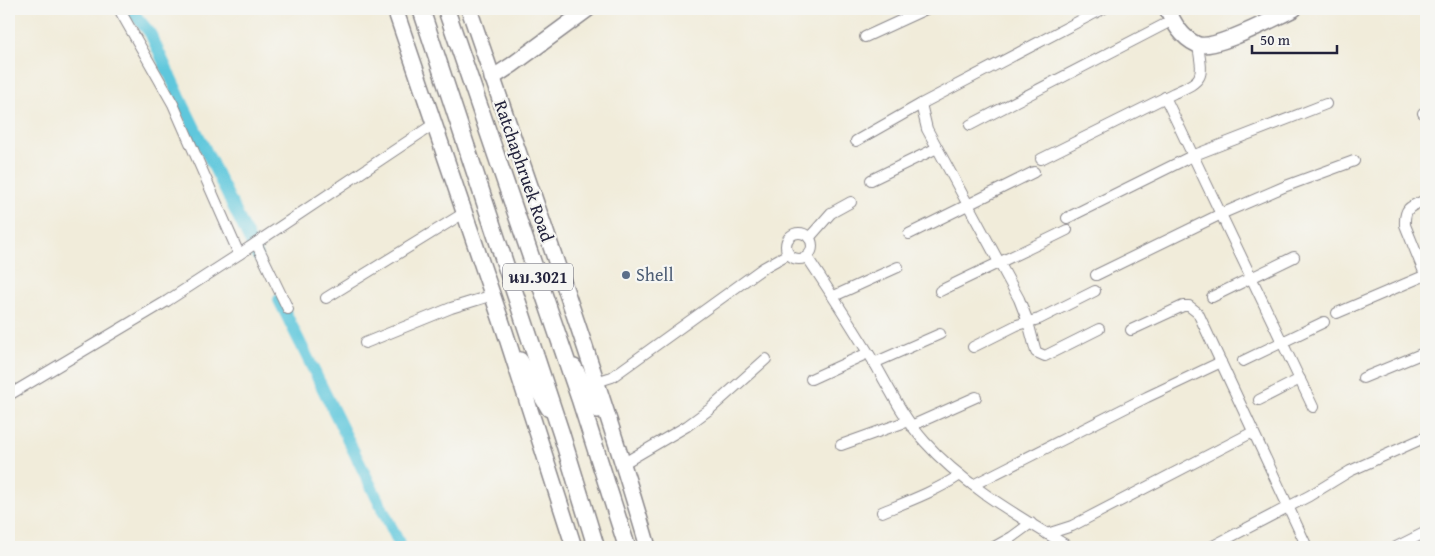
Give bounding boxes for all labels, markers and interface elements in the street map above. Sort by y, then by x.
scale bar [1252,22,1338,54]
text: 50 m [1260,29,1291,50]
street label: Ratchaphruek Road [488,97,561,245]
place label: Shell [636,261,673,288]
road number: นบ.3021 [503,264,573,290]
marker: Shell [620,269,632,281]

